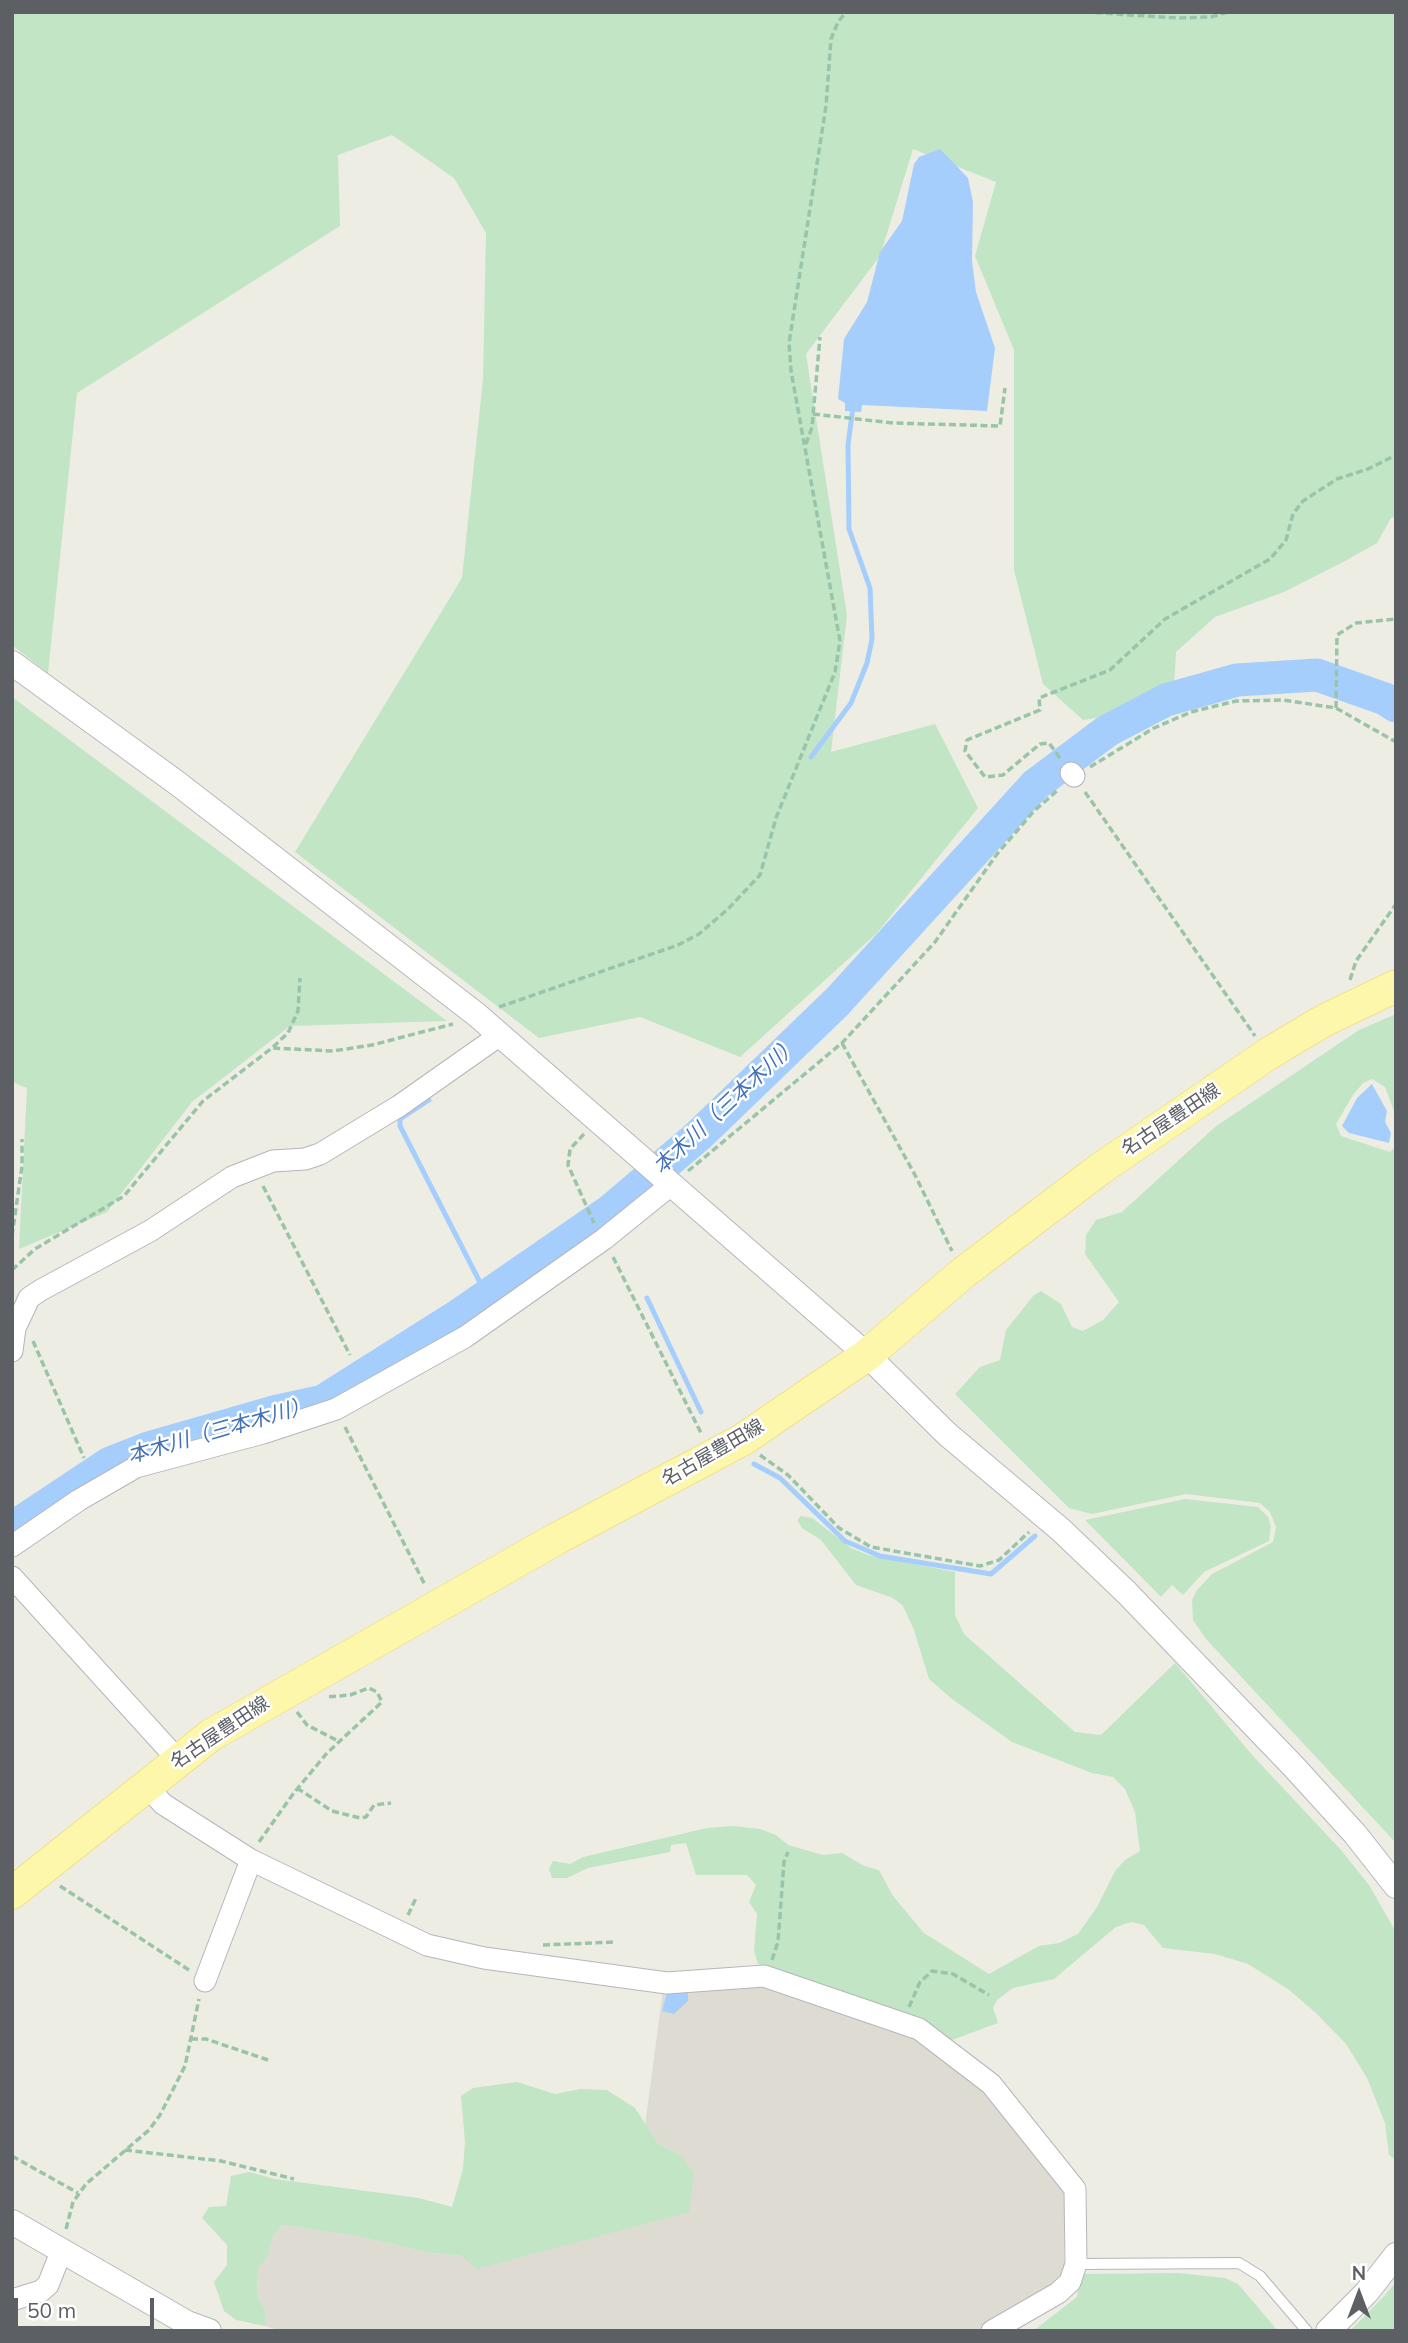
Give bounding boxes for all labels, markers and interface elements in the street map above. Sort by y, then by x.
water label: 本木川（三本木川） [648,1032,804,1180]
street label: 名古屋豊田線 [1117,1079,1225,1161]
water label: 本木川（三本木川） [125,1393,313,1469]
street label: 名古屋豊田線 [658,1415,768,1491]
street label: 名古屋豊田線 [166,1692,274,1774]
north arrow [1324,2259,1394,2329]
text: N [1352,2261,1366,2285]
scale bar [18,2284,158,2328]
text: 50 m [27,2297,76,2323]

